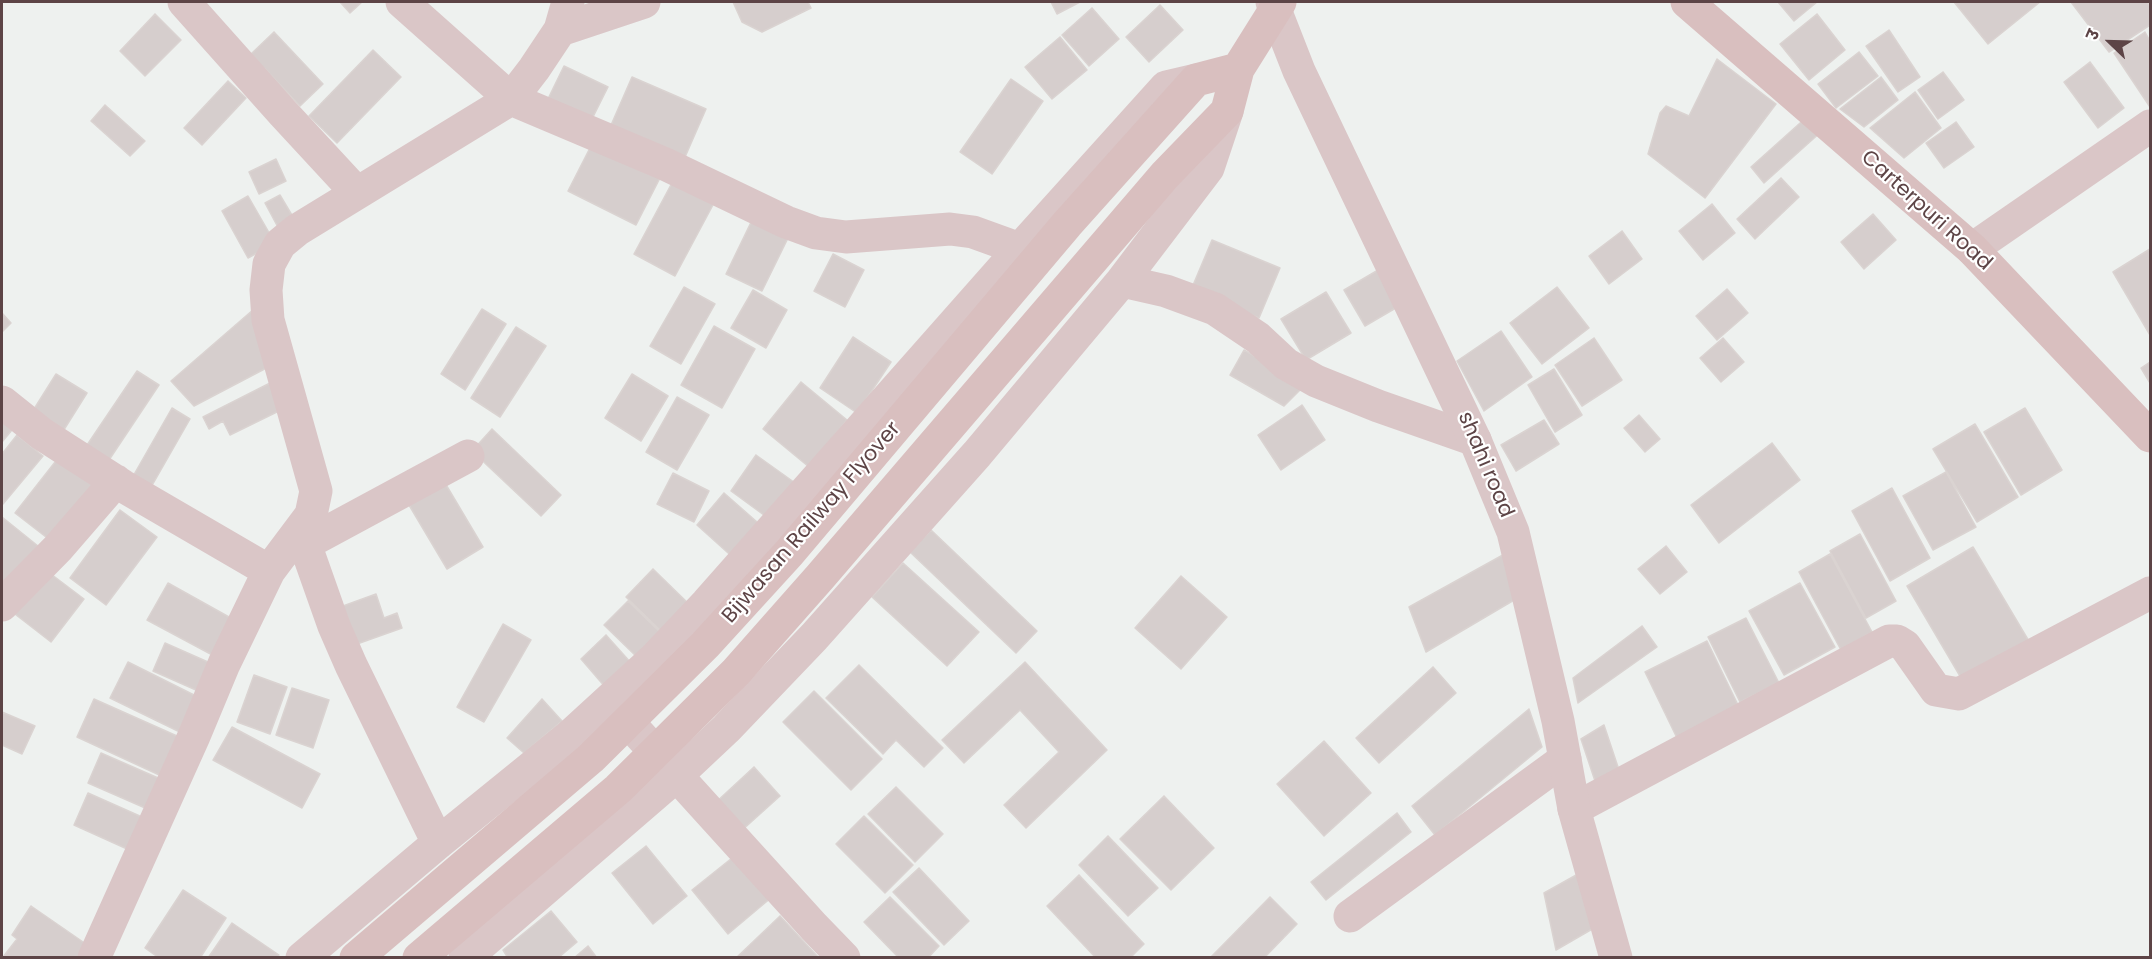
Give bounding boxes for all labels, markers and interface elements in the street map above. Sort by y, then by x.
north arrow [2080,12,2140,72]
text: उ [2081,26,2105,43]
street label: Carterpuri Road [1855,146,1997,276]
street label: shahi road [1451,408,1519,522]
street label: Bijwasan Railway Flyover [718,417,906,629]

